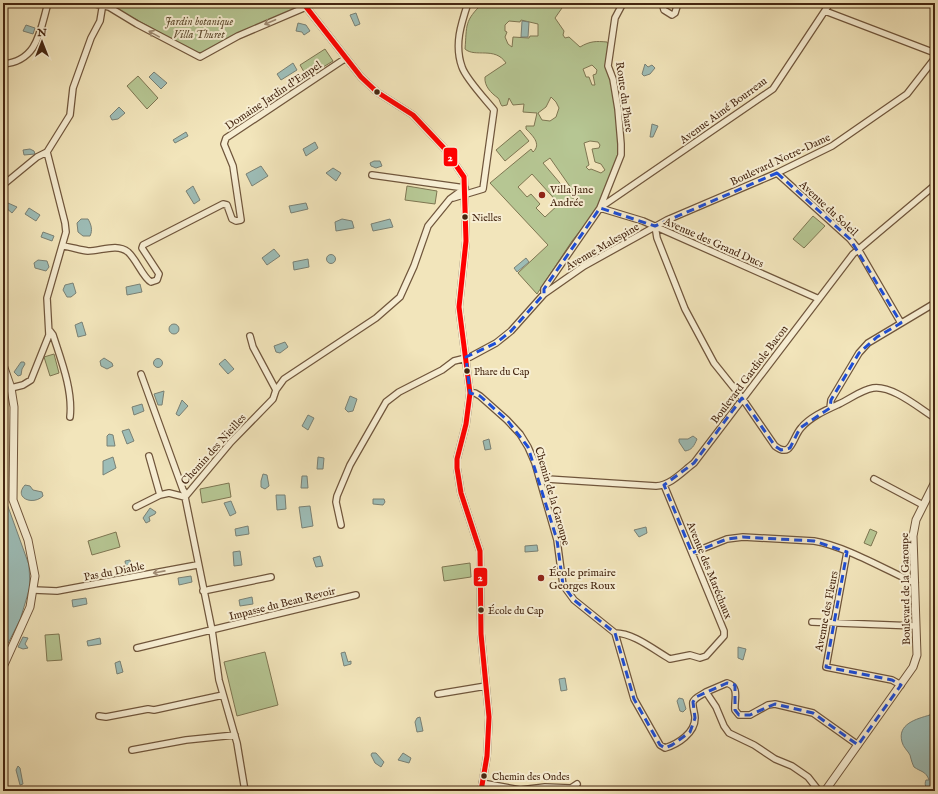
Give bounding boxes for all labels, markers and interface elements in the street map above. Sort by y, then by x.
park label: Jardin botanique Villa Thuret [165,15,234,42]
one-way arrow [265,19,277,27]
north arrow [22,22,62,62]
text: N [36,26,47,40]
one-way arrow [149,29,161,37]
street label: Domaine Jardin d'Empel [223,58,324,133]
street label: Route du Phare [612,61,636,133]
street label: Avenue Aimé Bourreau [676,74,770,148]
unlabelled marker [372,87,382,97]
street label: Boulevard Notre-Dame [728,131,833,189]
line badge: 2 [443,147,458,167]
text: 2 [447,151,453,165]
street label: Avenue du Soleil [795,177,861,240]
place label: Villa Jane Andrée [549,183,593,210]
marker: Villa Jane Andrée [537,190,547,200]
marker: Nielles [460,212,470,222]
place label: Nielles [472,212,502,225]
street label: Avenue des Grand Ducs [661,214,766,271]
street label: Avenue Malespine [562,220,642,274]
street label: Boulevard Gardiole Bacon [708,322,792,427]
marker: Phare du Cap [462,366,472,376]
place label: Phare du Cap [474,366,530,379]
street label: Chemin des Nieilles [178,411,249,488]
street label: Chemin de la Garoupe [531,445,573,547]
street label: Avenue des Maréchaux [683,519,735,622]
street label: Boulevard de la Garoupe [898,533,914,645]
street label: Pas du Diable [83,559,146,585]
place label: École primaire Georges Roux [549,566,616,593]
line badge: 2 [473,567,488,587]
one-way arrow [153,569,166,577]
street label: Avenue des Fleurs [812,570,842,654]
text: 2 [477,571,483,585]
marker: École primaire Georges Roux [536,573,546,583]
street label: Impasse du Beau Revoir [228,584,337,624]
place label: École du Cap [488,604,544,618]
marker: École du Cap [476,605,486,615]
marker: Chemin des Ondes [479,771,489,781]
place label: Chemin des Ondes [492,771,570,784]

